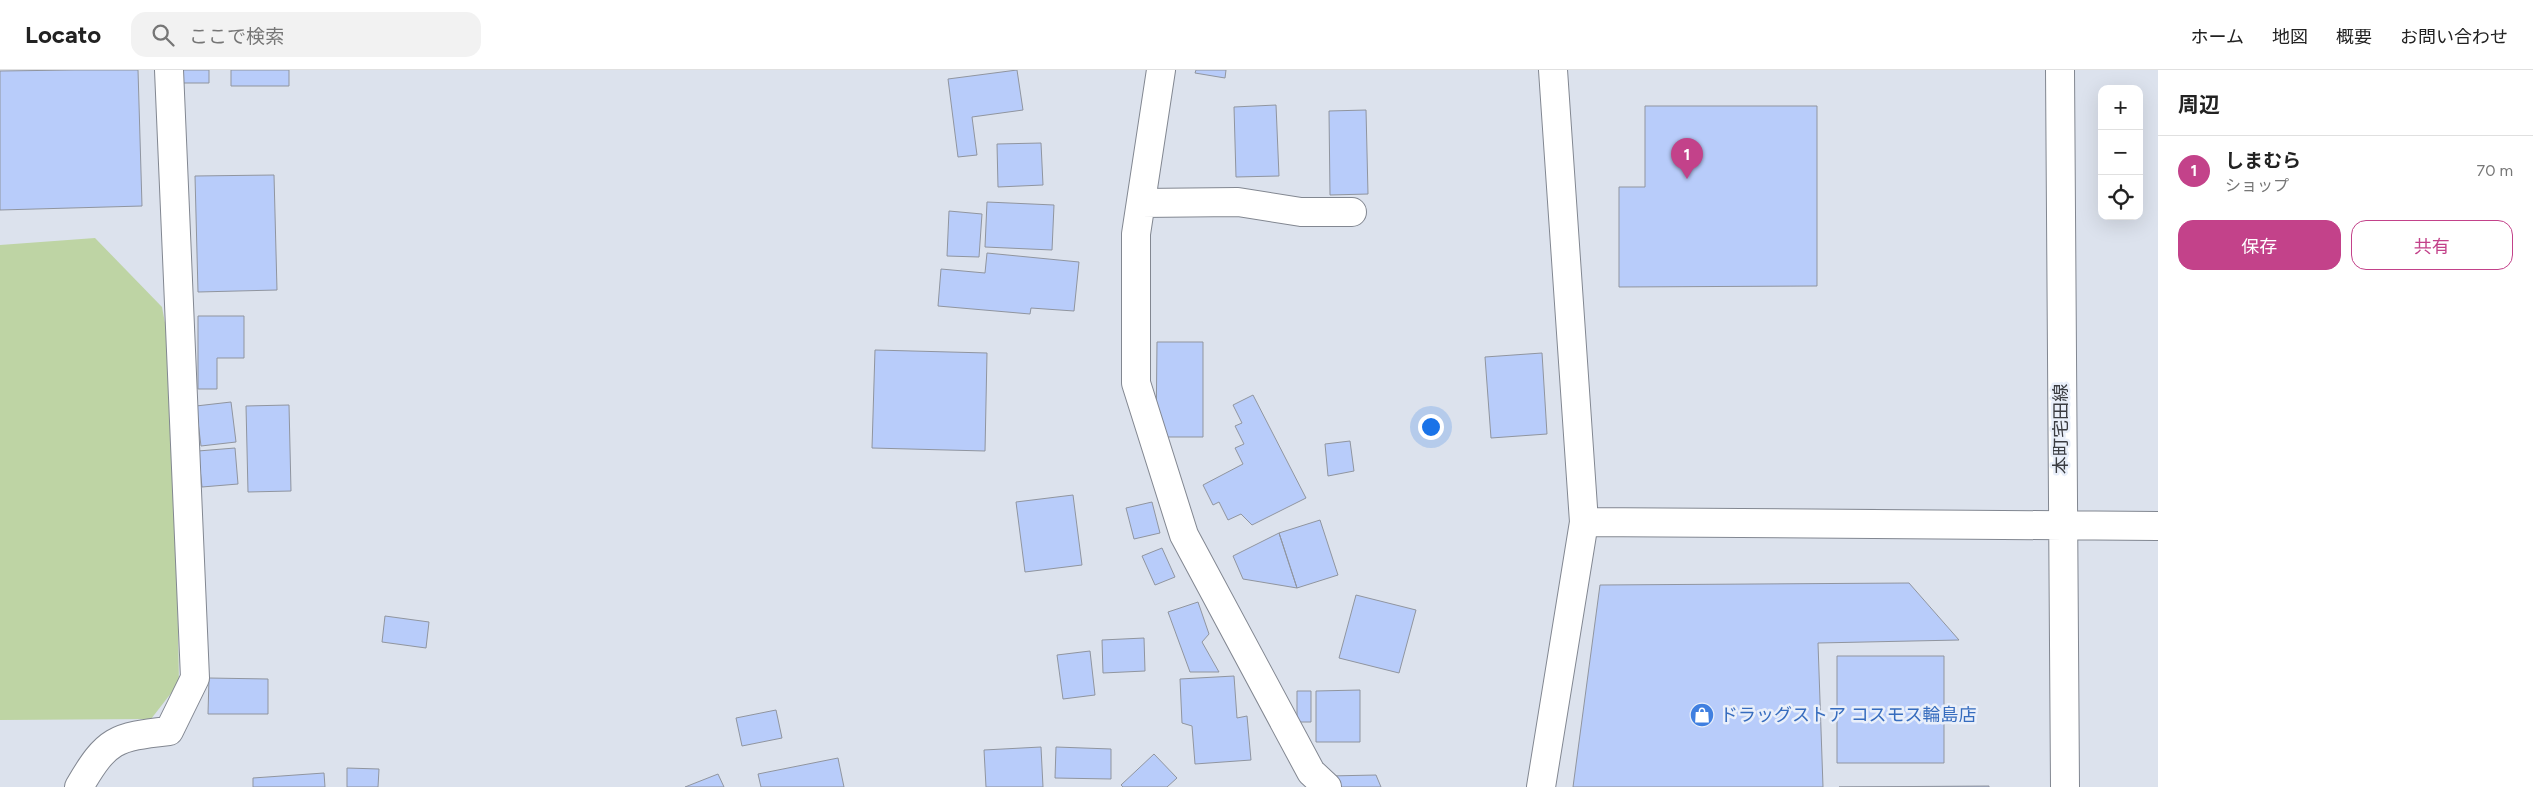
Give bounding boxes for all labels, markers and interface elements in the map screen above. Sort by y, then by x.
search box [131,12,481,57]
text: Locato [25,20,101,49]
icon: search [149,21,177,49]
text: ここで検索 [189,25,284,48]
text: ホーム [2191,26,2244,48]
text: 地図 [2272,26,2308,48]
text: 概要 [2336,26,2372,48]
text: お問い合わせ [2400,26,2508,48]
map controls [2098,85,2143,220]
button: + [2098,85,2143,130]
text: 周辺 [2178,92,2220,117]
button: − [2098,130,2143,175]
pin: 1 [1671,138,1703,179]
text: しまむら [2225,149,2301,172]
text: 1 [2191,161,2197,180]
text: 70 m [2477,161,2513,180]
button: locate [2098,175,2143,220]
text: ショップ [2225,176,2289,195]
button: 保存 [2178,220,2341,270]
button: 共有 [2351,220,2513,270]
street label: 本町宅田線 [2050,384,2072,474]
your location [1418,414,1444,440]
shop icon: ドラッグストア コスモス輪島店 [1689,702,1715,728]
place label: ドラッグストア コスモス輪島店 [1720,704,1976,726]

